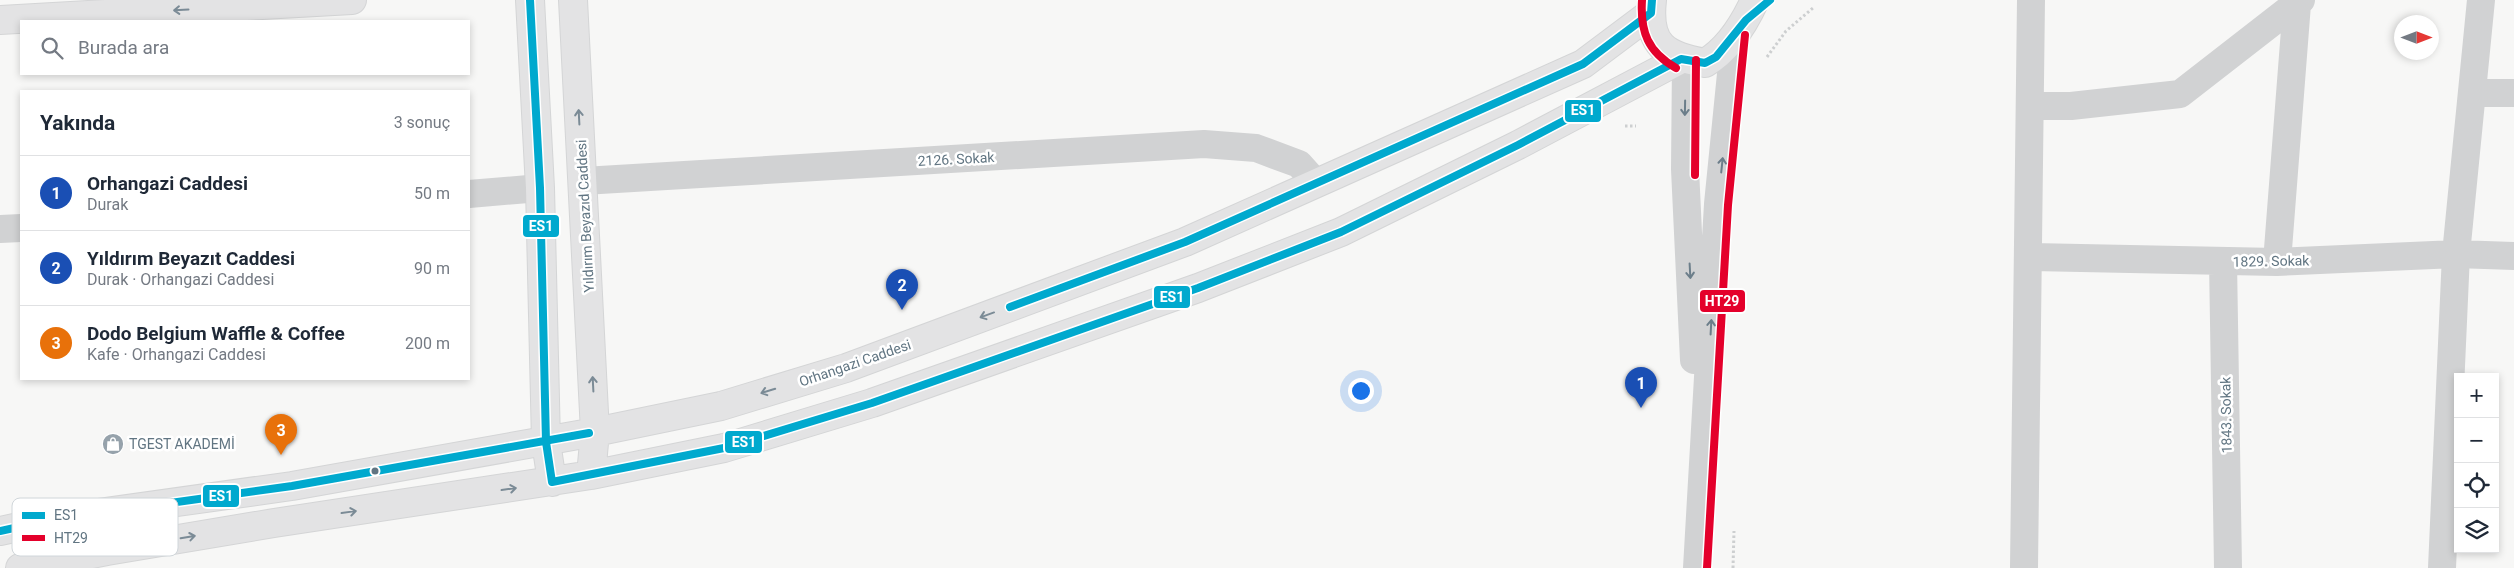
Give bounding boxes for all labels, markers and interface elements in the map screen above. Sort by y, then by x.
one-way arrow [173,5,189,14]
north arrow [2394,15,2439,60]
search box [20,20,470,75]
icon: search [38,34,66,62]
text: Burada ara [78,36,169,59]
line badge: ES1 [1564,99,1602,123]
one-way arrow [1680,100,1690,116]
text: ES1 [1571,102,1595,118]
one-way arrow [575,109,584,125]
text: Yakında [40,111,115,135]
text: 3 sonuç [394,113,450,132]
street label: Yıldırım Beyazıd Caddesi [573,139,597,293]
street label: 2126. Sokak [917,149,996,169]
one-way arrow [1717,157,1727,173]
text: Orhangazi Caddesi [87,172,248,195]
text: 1 [51,184,61,203]
text: 50 m [414,184,450,203]
text: Durak [87,195,128,214]
line badge: ES1 [522,214,560,238]
text: ES1 [529,218,553,234]
text: Yıldırım Beyazıt Caddesi [87,247,295,270]
street label: 1829. Sokak [2232,252,2310,270]
text: 2 [51,259,61,278]
text: 90 m [414,259,450,278]
one-way arrow [1685,262,1694,278]
pin: 2 [886,269,918,310]
text: Durak · Orhangazi Caddesi [87,270,274,289]
line badge: ES1 [1153,285,1191,309]
text: ES1 [1160,289,1184,305]
line badge: HT29 [1699,289,1746,313]
text: HT29 [1705,293,1739,309]
one-way arrow [980,311,996,320]
one-way arrow [1707,319,1716,335]
text: Dodo Belgium Waffle & Coffee [87,322,345,345]
text: 3 [51,334,61,353]
text: 200 m [405,334,450,353]
street label: Orhangazi Caddesi [797,336,913,390]
text: Kafe · Orhangazi Caddesi [87,345,266,364]
pin: 1 [1625,367,1657,408]
map controls [2454,373,2499,553]
button: + [2454,373,2499,418]
one-way arrow [588,376,597,392]
street label: 1843. Sokak [2217,376,2235,454]
your location [1348,378,1374,404]
one-way arrow [760,387,776,397]
pin: 3 [265,414,297,455]
button: − [2454,418,2499,463]
line badge: ES1 [724,430,763,454]
shop icon: TGEST AKADEMİ [101,432,125,456]
text: ES1 [732,434,756,450]
place label: TGEST AKADEMİ [129,436,235,452]
button: locate [2454,463,2499,508]
unlabelled marker [370,466,380,476]
one-way arrow [501,483,517,493]
line badge: ES1 [202,484,240,508]
text: ES1 [209,488,233,504]
legend [12,498,178,556]
text: ES1 [54,507,78,523]
one-way arrow [340,507,356,517]
button: layers [2454,508,2499,553]
text: HT29 [54,530,88,546]
one-way arrow [180,532,196,542]

